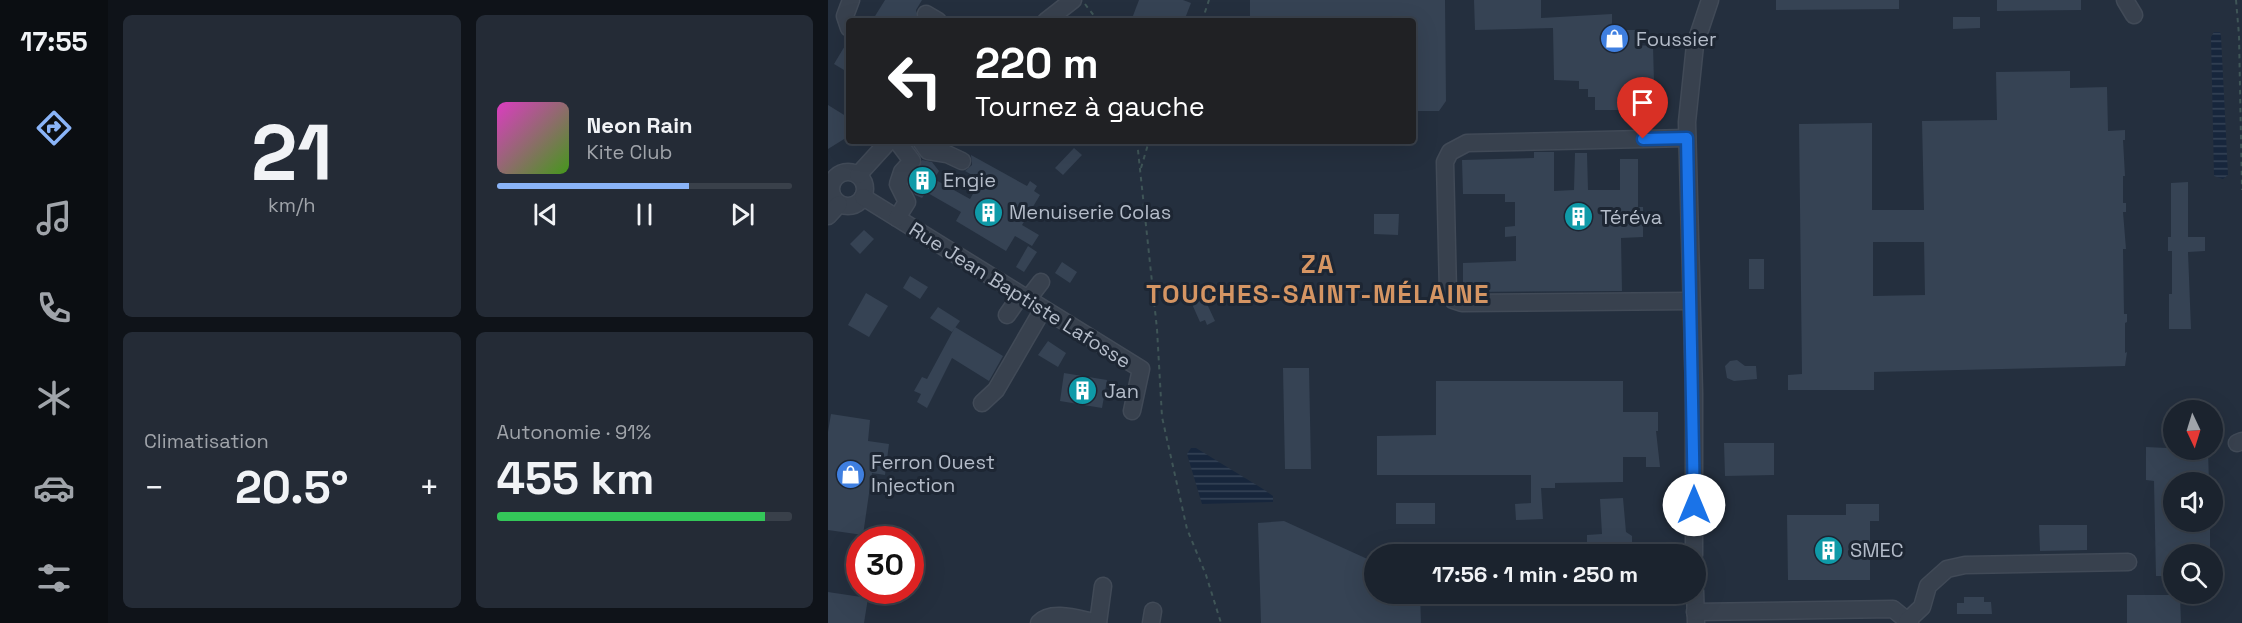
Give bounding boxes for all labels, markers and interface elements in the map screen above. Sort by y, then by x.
shop icon: Foussier [1599,23,1631,55]
text: 17:55 [20,24,88,59]
place label: Foussier [1636,26,1717,52]
text: 220 m [975,37,1099,90]
icon: left [876,42,954,120]
pin [1617,77,1668,139]
icon: arrive [1626,86,1659,119]
text: Tournez à gauche [975,89,1205,124]
text: 21 [251,103,333,203]
icon: directions [33,107,75,149]
text: Neon Rain [587,111,693,139]
text: Kite Club [587,139,672,165]
building icon: Engie [906,164,938,196]
place label: Engie [943,167,996,193]
text: km/h [268,192,316,218]
building icon: Menuiserie Colas [972,196,1004,228]
icon: music [33,197,75,239]
icon: previous [529,198,562,231]
icon: pause [628,198,661,231]
icon: next [726,198,759,231]
place label: Menuiserie Colas [1009,199,1171,225]
building icon: Téréva [1563,201,1595,233]
place label: Téréva [1600,204,1662,230]
street label: Rue Jean Baptiste Lafosse [904,216,1136,374]
district label: ZA TOUCHES-SAINT-MÉLAINE [1146,247,1490,311]
icon: phone [33,287,75,329]
building icon: Jan [1067,375,1099,407]
icon: climate [33,377,75,419]
place label: Jan [1104,378,1139,404]
north arrow [2163,400,2223,460]
map controls [2163,400,2223,604]
text: Autonomie · 91% [497,419,651,445]
text: Climatisation [144,428,269,454]
place label: Ferron Ouest Injection [871,449,995,498]
text: 455 km [497,450,654,507]
shop icon: Ferron Ouest Injection [834,458,866,490]
text: 20.5° [235,459,349,516]
icon: car [33,467,75,509]
text: − [144,467,164,509]
text: + [419,467,440,509]
button: sound [2163,472,2223,532]
position arrow [1662,473,1726,537]
speed limit sign: 30 [846,526,924,604]
building icon: SMEC [1813,534,1845,566]
place label: SMEC [1850,537,1904,563]
button: search [2163,544,2223,604]
icon: filters [33,557,75,599]
text: 17:56 · 1 min · 250 m [1432,560,1638,588]

